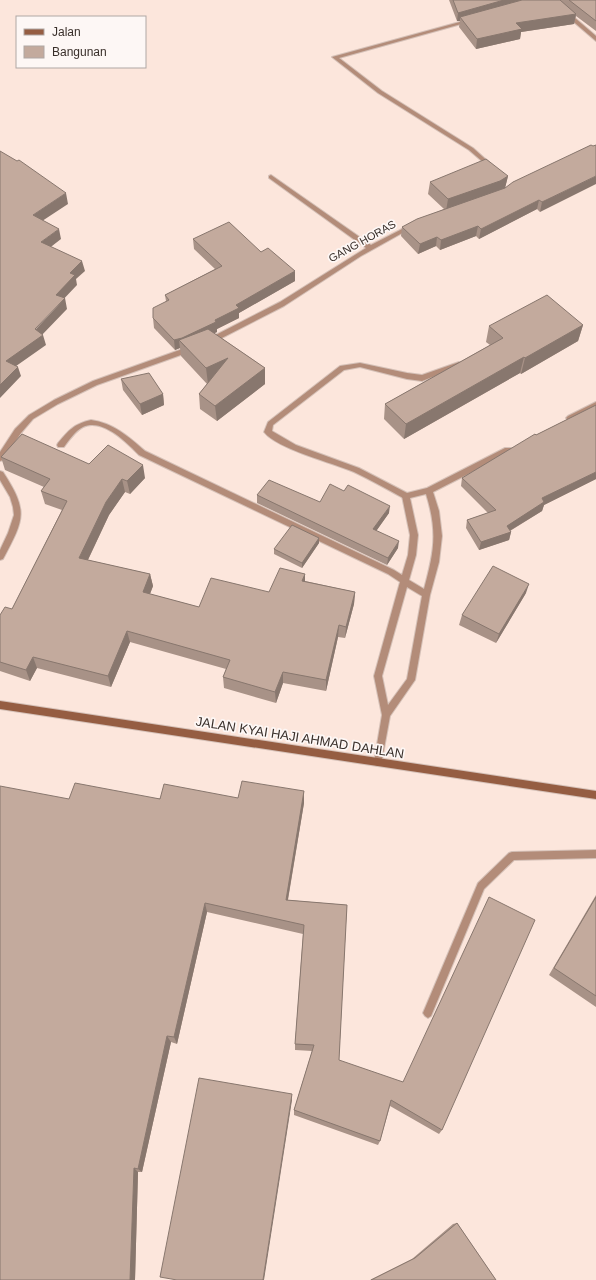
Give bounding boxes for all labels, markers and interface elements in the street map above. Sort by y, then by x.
legend [16,16,146,68]
text: Jalan [52,25,81,39]
text: Bangunan [52,45,107,59]
street label: GANG HORAS [326,218,398,264]
street label: JALAN KYAI HAJI AHMAD DAHLAN [195,714,405,761]

